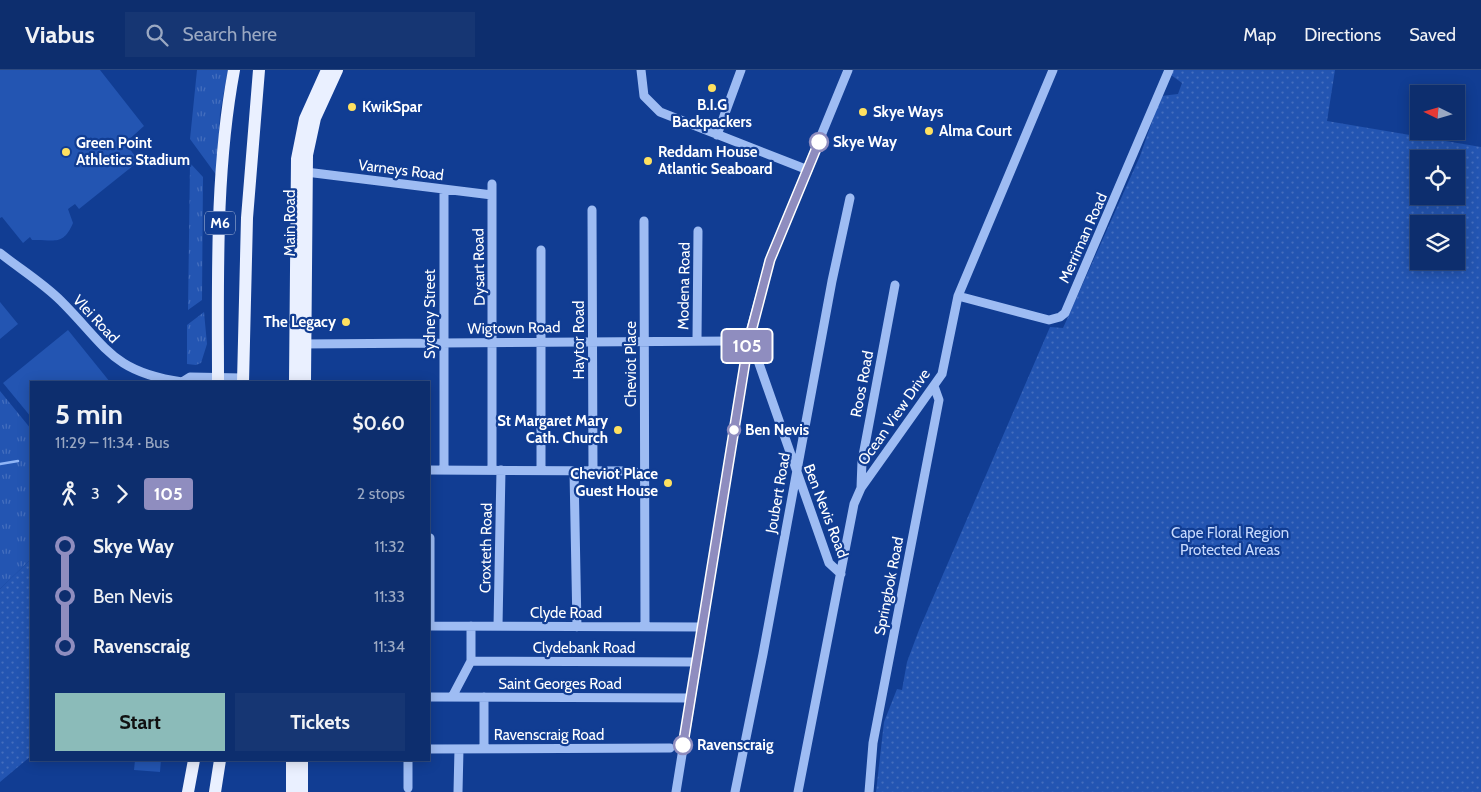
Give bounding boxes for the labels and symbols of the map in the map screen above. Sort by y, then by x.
marker: B.I.G Backpackers [706,82,718,94]
north arrow [1410,85,1465,140]
place label: B.I.G Backpackers [672,96,752,131]
place label: KwikSpar [362,98,422,116]
marker: KwikSpar [346,101,358,113]
place label: Skye Ways [873,103,943,121]
marker: Skye Ways [857,106,869,118]
place label: Alma Court [939,122,1012,140]
marker: Alma Court [923,125,935,137]
marker: Skye Way [809,132,829,152]
place label: Skye Way [833,133,898,151]
place label: Green Point Athletics Stadium [76,134,190,169]
place label: Reddam House Atlantic Seaboard [658,143,773,178]
marker: Green Point Athletics Stadium [60,146,72,158]
marker: Reddam House Atlantic Seaboard [642,155,654,167]
street label: Varneys Road [357,156,445,184]
street label: Main Road [281,190,299,256]
street label: Merriman Road [1055,190,1111,286]
road number: M6 [205,212,235,234]
street label: Dysart Road [469,228,489,306]
street label: Modena Road [674,242,694,330]
street label: Sydney Street [421,269,439,359]
street label: Vlei Road [69,291,123,347]
street label: Haytor Road [570,301,588,379]
place label: The Legacy [263,313,337,331]
marker: The Legacy [340,316,352,328]
street label: Wigtown Road [467,318,561,338]
street label: Cheviot Place [622,321,640,407]
line badge: 105 [718,330,776,362]
street label: Roos Road [847,349,877,419]
street label: Ocean View Drive [854,365,934,469]
place label: St Margaret Mary Cath. Church [497,412,609,447]
place label: Ben Nevis [745,421,809,439]
marker: Ben Nevis [727,423,741,437]
marker: St Margaret Mary Cath. Church [612,424,624,436]
street label: Joubert Road [762,451,794,536]
street label: Ben Nevis Road [800,462,852,560]
place label: Cheviot Place Guest House [570,465,658,500]
marker: Cheviot Place Guest House [662,477,674,489]
street label: Croxteth Road [476,503,496,593]
park label: Cape Floral Region Protected Areas [1171,524,1289,559]
street label: Springbok Road [871,535,907,637]
street label: Clyde Road [530,604,602,622]
street label: Clydebank Road [533,639,635,657]
street label: Saint Georges Road [498,675,622,693]
street label: Ravenscraig Road [494,726,604,744]
marker: Ravenscraig [673,735,693,755]
place label: Ravenscraig [697,736,774,754]

